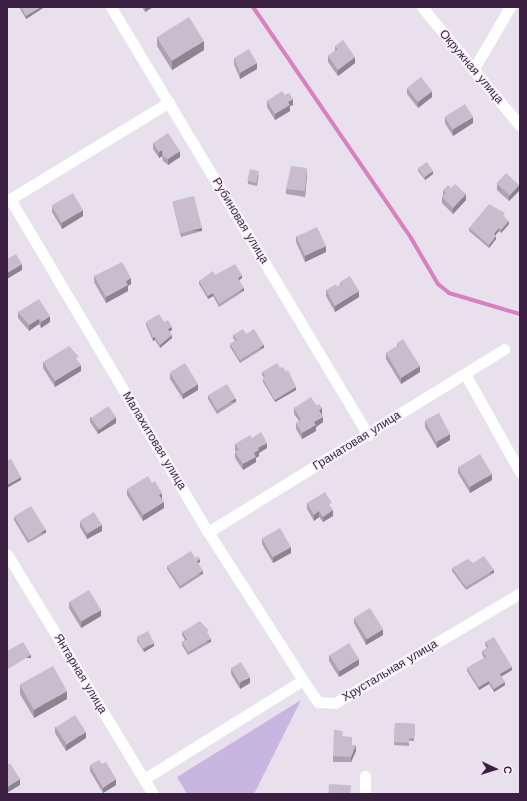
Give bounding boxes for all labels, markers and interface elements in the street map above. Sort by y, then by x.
street label: Окружная улица [436,27,506,107]
street label: Рубиновая улица [209,176,271,266]
street label: Малахитовая улица [119,389,189,493]
street label: Гранатовая улица [310,408,404,474]
street label: Янтарная улица [50,631,110,717]
street label: Хрустальная улица [340,637,440,705]
north arrow [475,749,515,789]
text: С [501,765,514,774]

